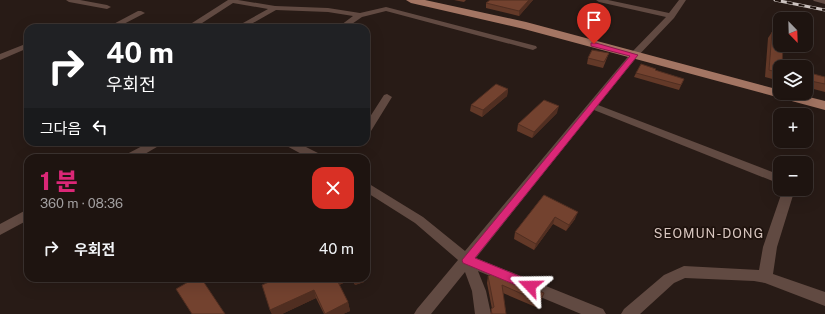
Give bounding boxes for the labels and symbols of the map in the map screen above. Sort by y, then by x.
pin [577,3,611,44]
north arrow [773,12,813,52]
district label: SEOMUN-DONG [654,226,764,241]
position arrow [509,265,551,307]

